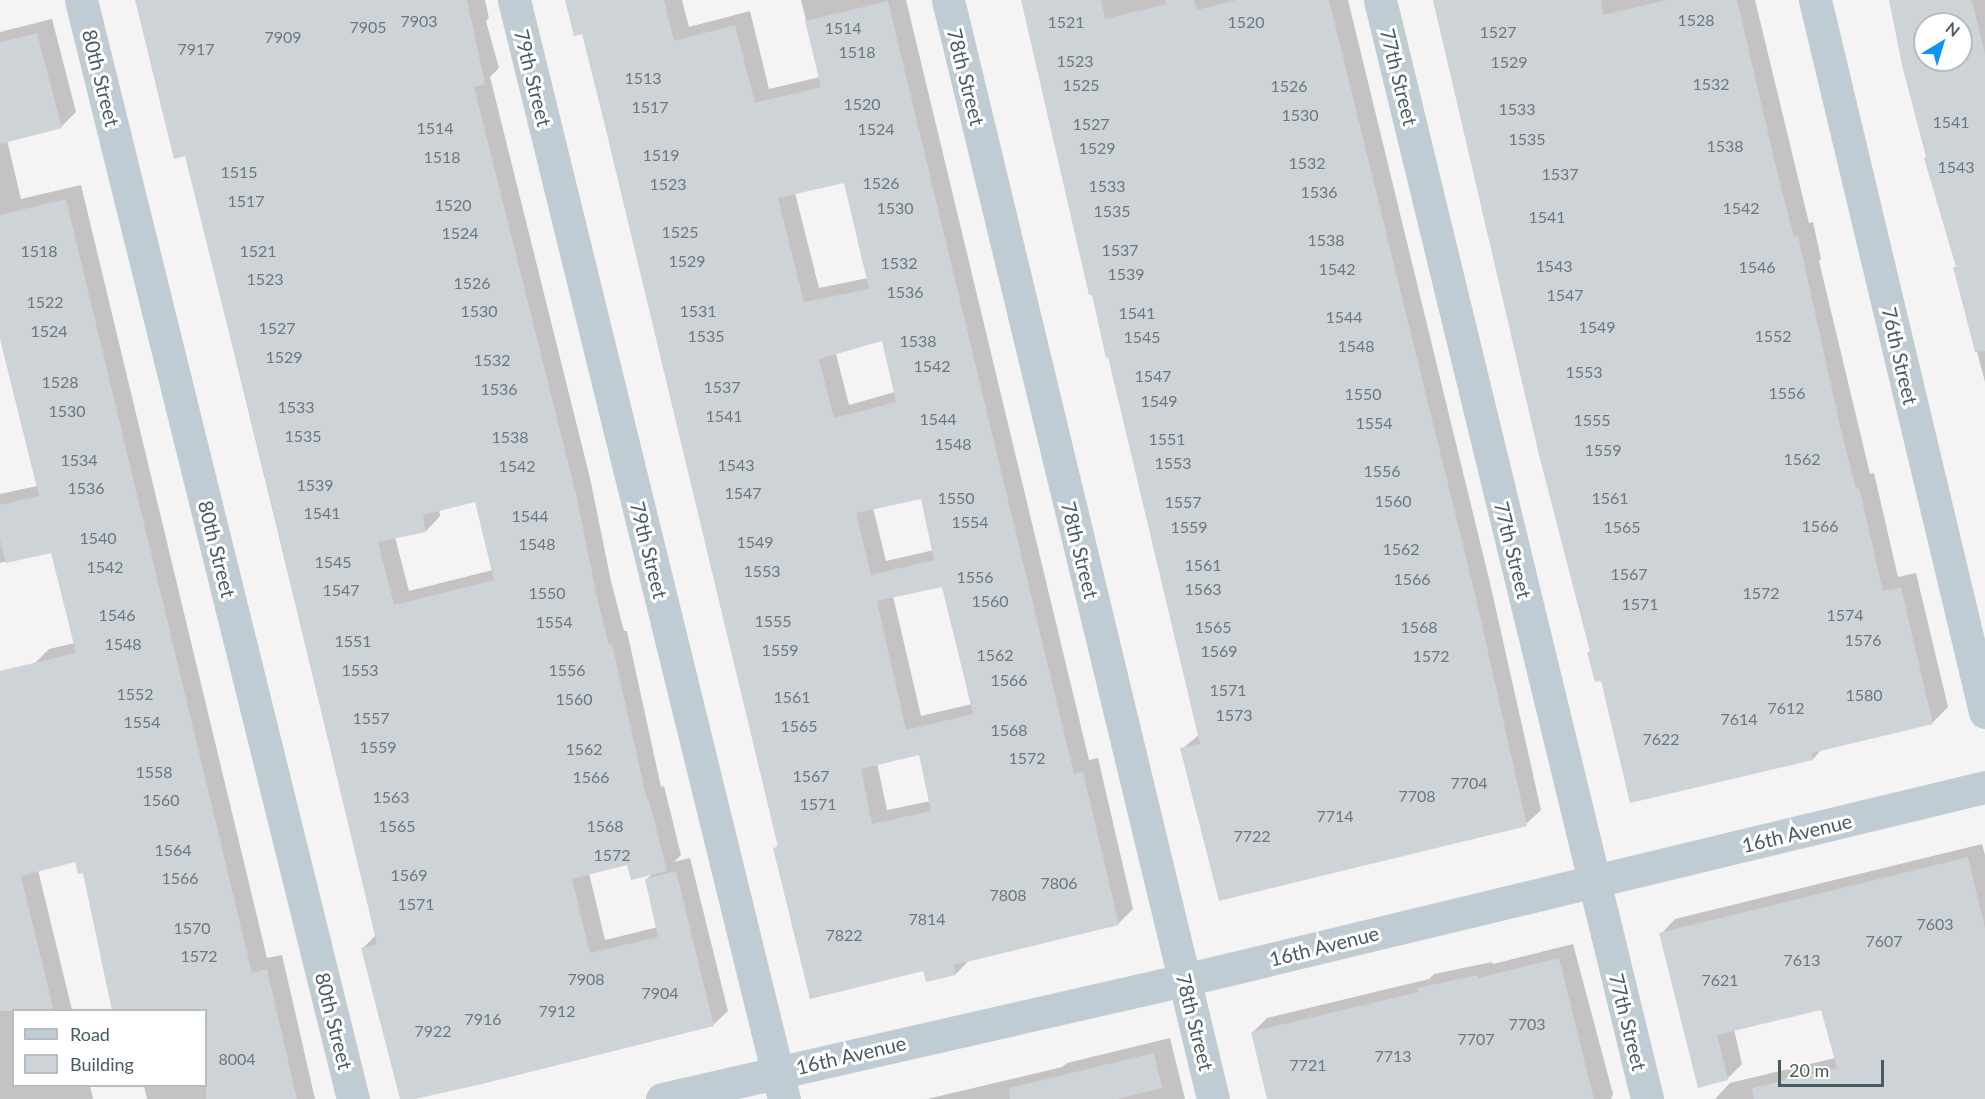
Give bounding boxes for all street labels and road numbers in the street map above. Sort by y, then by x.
street label: 78th Street [942,26,990,128]
street label: 77th Street [1375,26,1423,128]
street label: 80th Street [77,27,125,129]
street label: 79th Street [509,27,557,129]
street label: 76th Street [1877,305,1923,407]
street label: 80th Street [193,498,241,600]
street label: 79th Street [625,499,673,601]
street label: 78th Street [1056,499,1104,601]
street label: 77th Street [1489,499,1537,601]
street label: 16th Avenue [1739,809,1855,857]
street label: 16th Avenue [1266,921,1382,971]
street label: 80th Street [310,970,358,1072]
street label: 78th Street [1171,971,1219,1073]
street label: 77th Street [1604,971,1652,1073]
street label: 16th Avenue [793,1031,909,1079]

